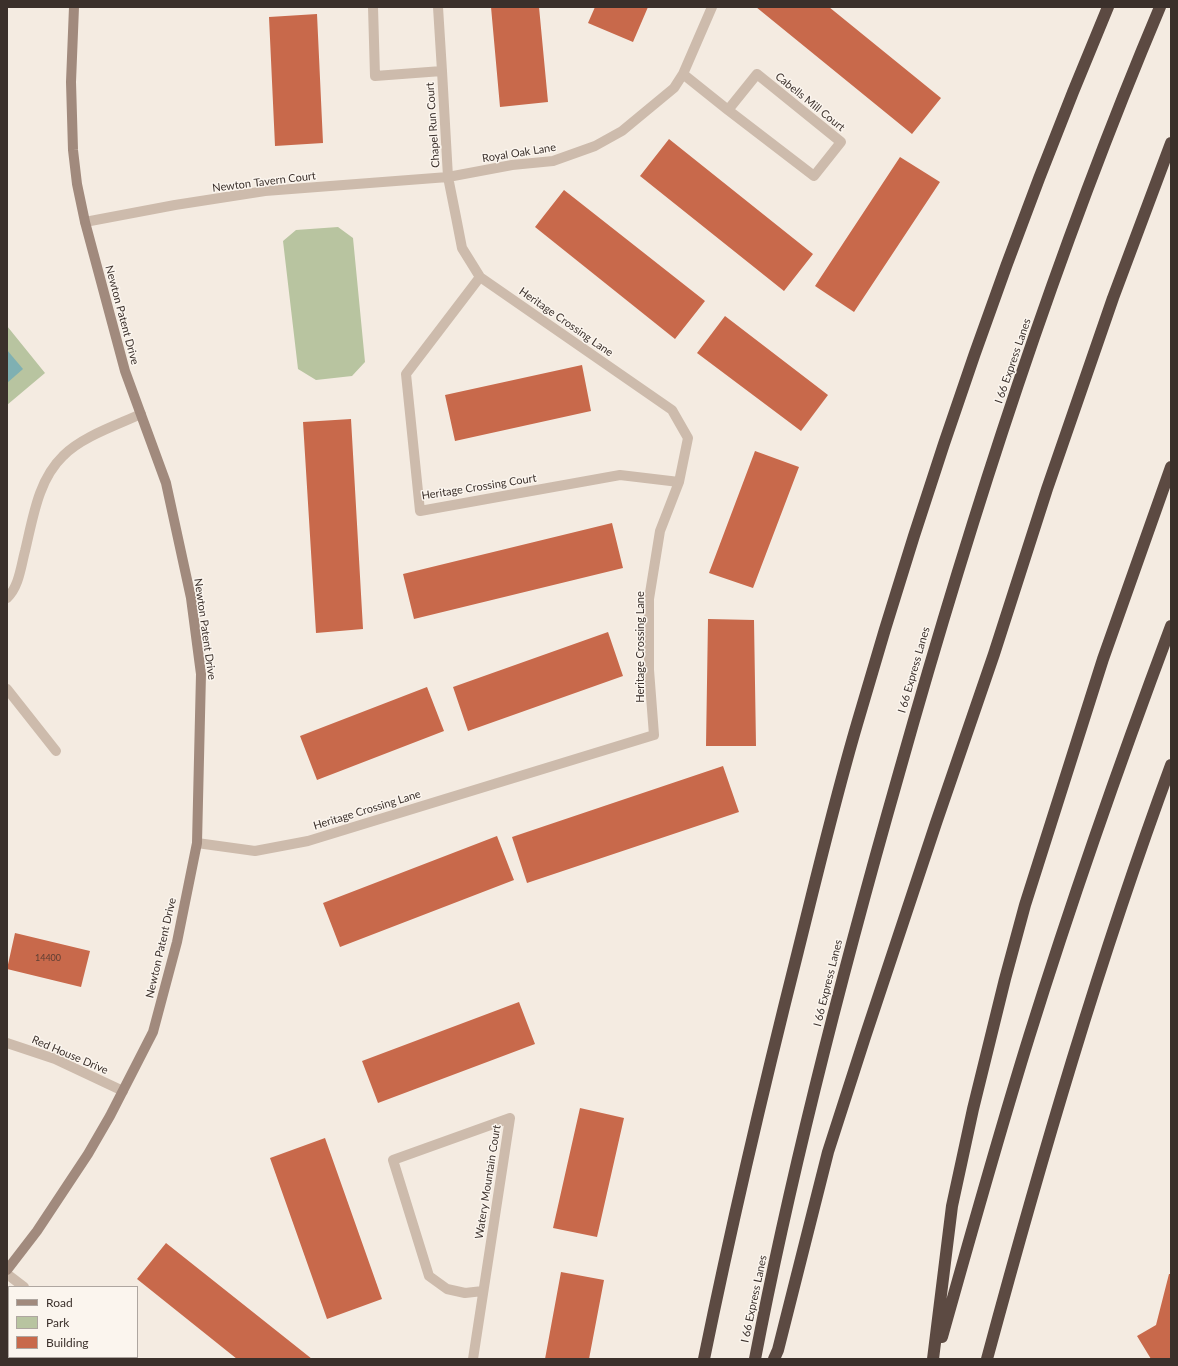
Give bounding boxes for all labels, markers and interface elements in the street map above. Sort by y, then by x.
street label: Cabells Mill Court [772,70,848,134]
street label: Chapel Run Court [423,82,443,168]
street label: Royal Oak Lane [481,141,557,165]
street label: Newton Tavern Court [212,169,316,195]
street label: Newton Patent Drive [102,264,142,366]
street label: Heritage Crossing Lane [517,285,615,359]
street label: I 66 Express Lanes [992,317,1034,405]
street label: Heritage Crossing Court [421,471,537,503]
street label: Newton Patent Drive [191,577,219,681]
street label: Heritage Crossing Lane [633,591,647,703]
street label: I 66 Express Lanes [895,625,933,715]
street label: Heritage Crossing Lane [312,787,422,833]
street label: Newton Patent Drive [143,897,179,999]
street label: I 66 Express Lanes [811,938,845,1028]
house number: 14400 [35,953,61,963]
street label: Red House Drive [30,1033,110,1077]
street label: Watery Mountain Court [472,1124,504,1240]
street label: I 66 Express Lanes [738,1254,770,1344]
legend [8,1286,138,1358]
text: Road [46,1295,73,1310]
text: Park [46,1315,69,1330]
text: Building [46,1335,89,1350]

